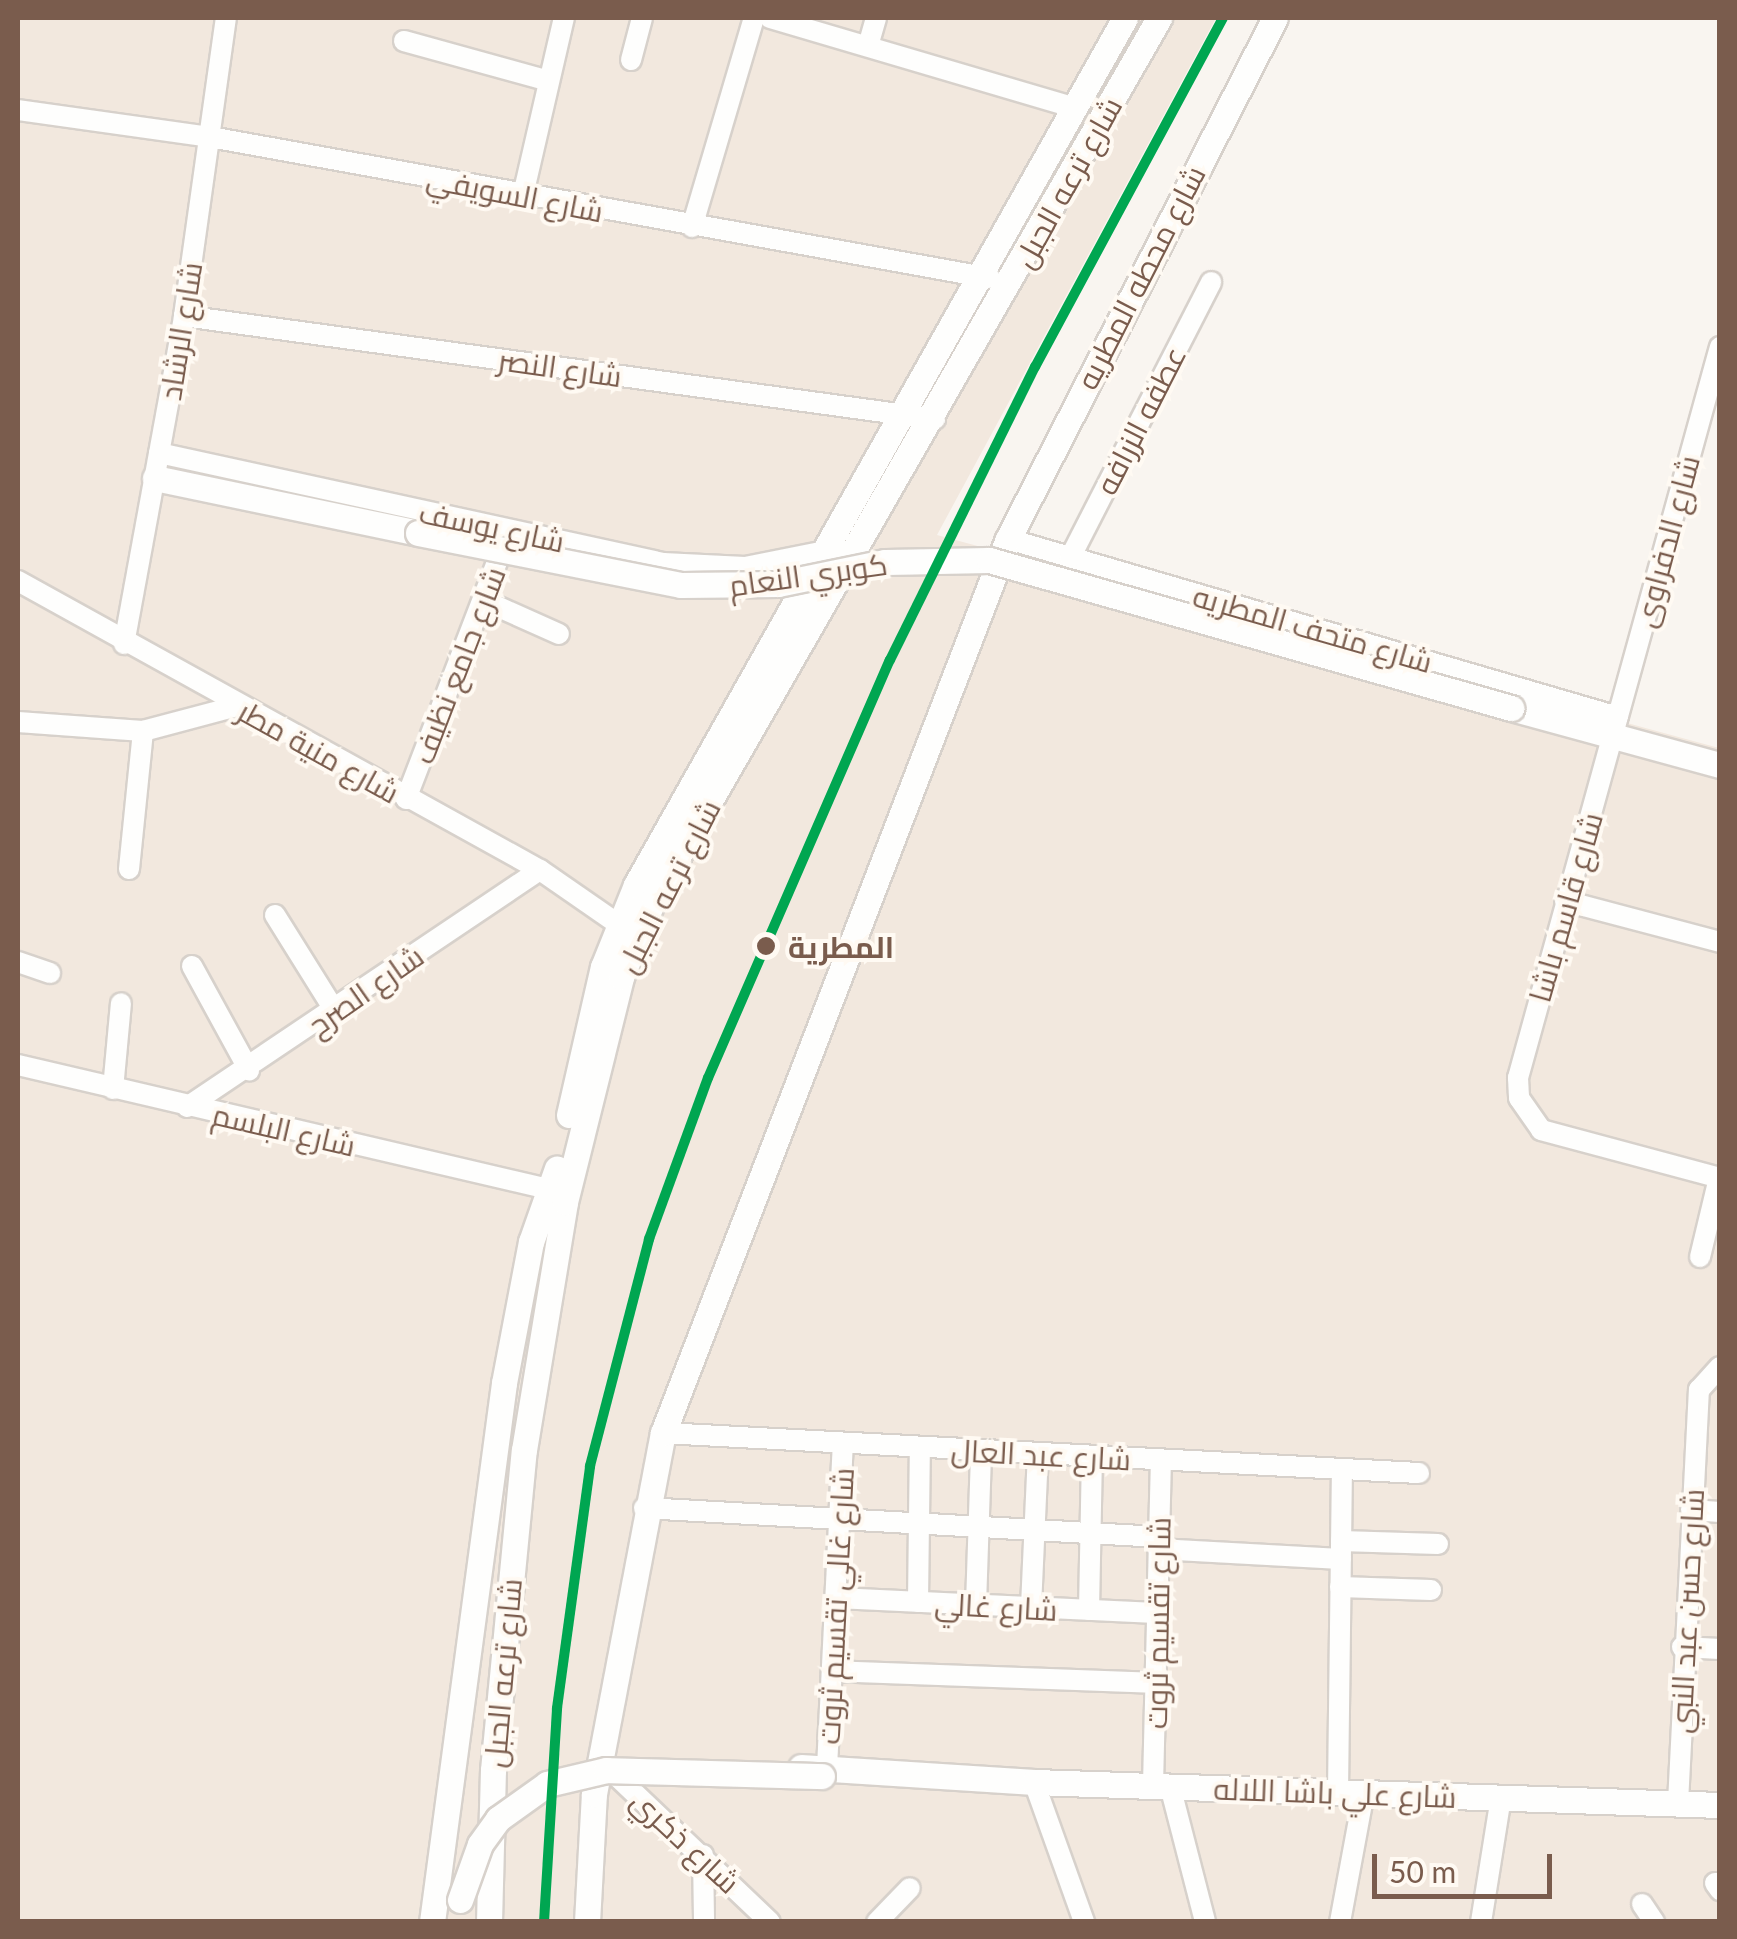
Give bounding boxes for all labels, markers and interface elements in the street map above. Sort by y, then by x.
street label: شارع ترعه الجبل [1005,90,1129,274]
street label: شارع السويفي [424,159,606,229]
street label: شارع محطه المطريه [1068,159,1212,395]
street label: شارع الرشاد [151,259,209,403]
street label: عطفه الزرافه [1087,340,1193,500]
street label: شارع النصر [496,341,624,393]
street label: شارع الدفراوى [1626,451,1706,631]
street label: شارع يوسف [416,493,568,559]
street label: كوبري النعام [727,545,889,603]
street label: شارع جامع نظيف [404,561,512,769]
street label: شارع متحف المطريه [1189,577,1437,679]
street label: شارع منية مطر [232,692,406,810]
street label: شارع ترعه الجبل [609,793,727,979]
street label: شارع قاسم باشا [1521,808,1609,1006]
place label: المطرية [788,928,894,964]
marker: المطرية [753,933,779,959]
street label: شارع الصرح [300,937,430,1043]
street label: شارع البلسم [209,1095,359,1163]
street label: شارع عبد العال [950,1431,1132,1477]
street label: شارع غالي تقسيم ثروت [810,1467,860,1745]
street label: شارع حسن عبد النبي [1662,1488,1710,1734]
street label: شارع تقسيم ثروت [1137,1517,1177,1729]
street label: شارع ترعه الجبل [476,1577,528,1769]
street label: شارع غالي [934,1585,1058,1627]
street label: شارع علي باشا اللاله [1213,1770,1457,1814]
street label: شارع ذكري [624,1782,748,1900]
scale bar [1377,1834,1557,1896]
text: 50 m [1389,1853,1456,1889]

